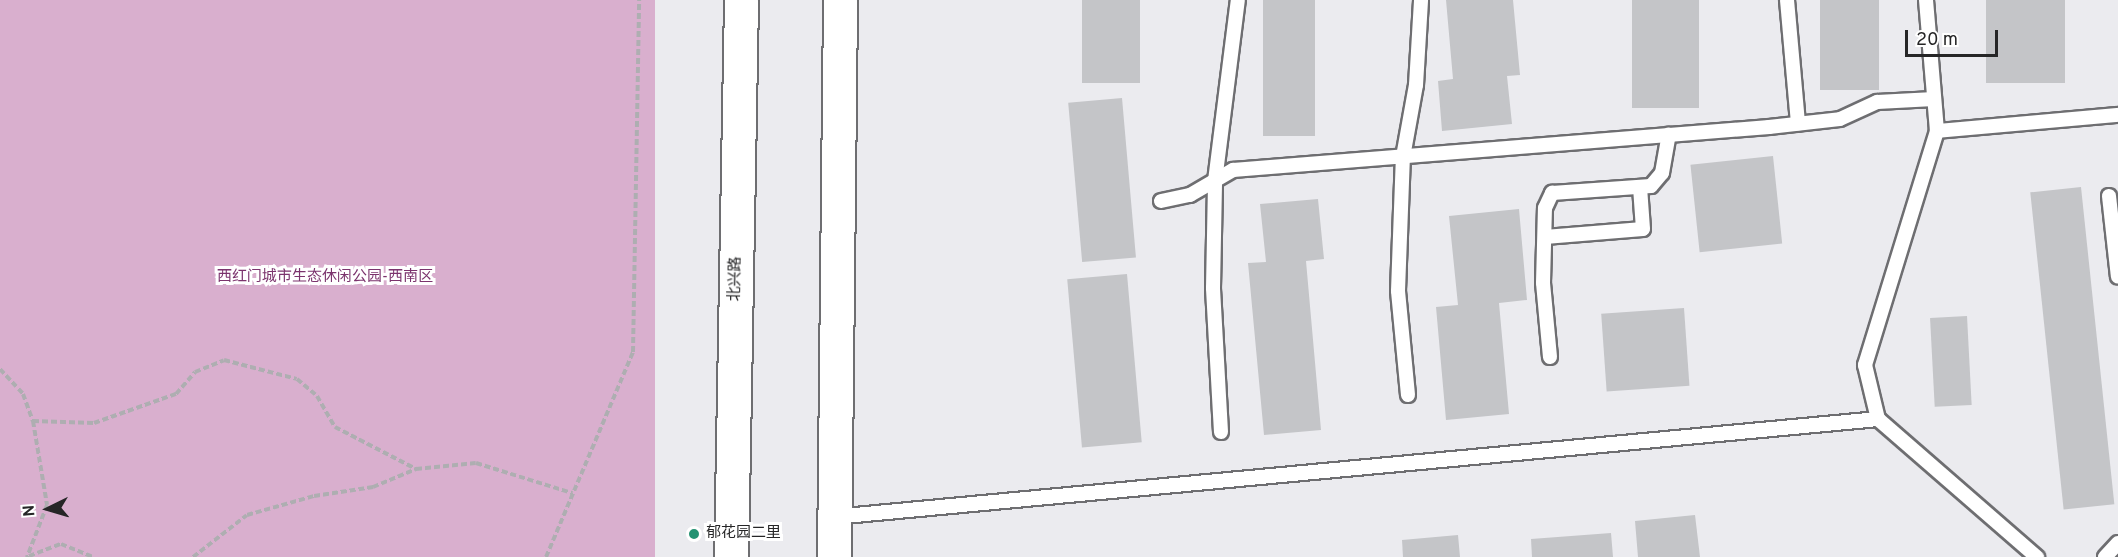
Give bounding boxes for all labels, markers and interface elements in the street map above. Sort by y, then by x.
scale bar [1908,18,2001,56]
text: 20 m [1916,29,1958,52]
street label: 北兴路 [727,256,745,302]
park label: 西红门城市生态休闲公园-西南区 [217,269,433,287]
north arrow [18,479,78,539]
text: N [20,504,41,517]
place label: 郁花园二里 [706,525,781,543]
marker: 郁花园二里 [687,527,701,541]

